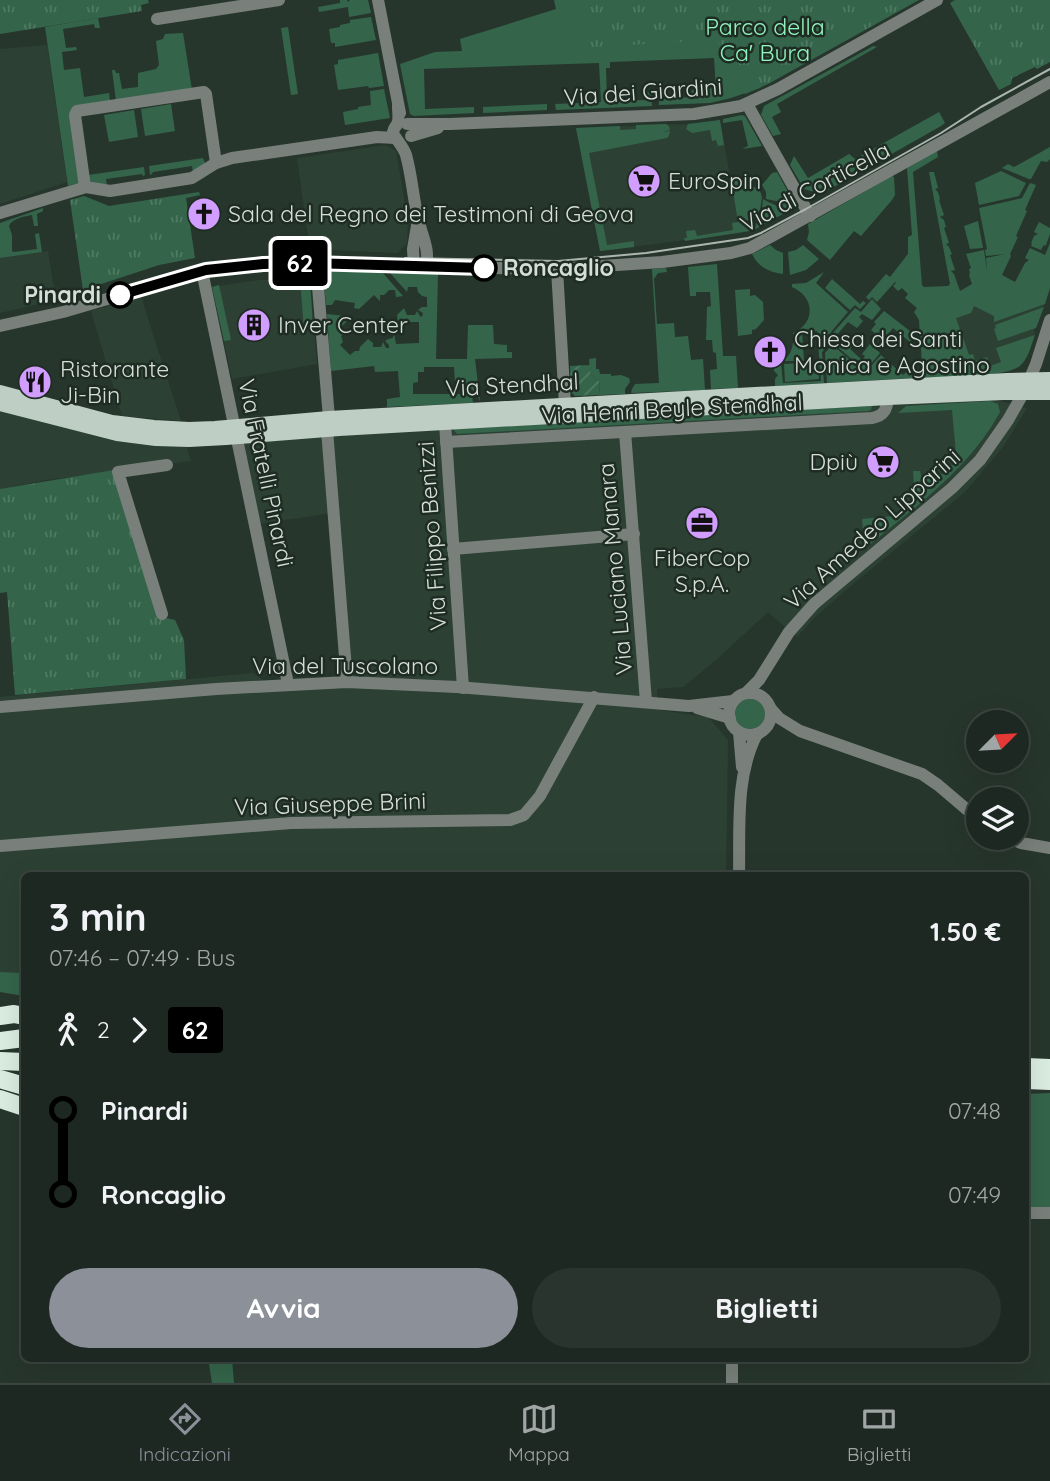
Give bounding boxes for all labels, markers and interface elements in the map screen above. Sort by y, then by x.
park label: Parco della Ca' Bura [705,12,825,67]
street label: Via dei Giardini [563,71,723,112]
street label: Via di Corticella [735,135,895,238]
supermarket icon: EuroSpin [625,162,663,200]
place label: EuroSpin [668,166,761,195]
church icon: Sala del Regno dei Testimoni di Geova [185,195,223,233]
place label: Sala del Regno dei Testimoni di Geova [228,199,634,228]
line badge: 62 [268,240,332,286]
text: 62 [287,248,313,278]
place label: Roncaglio [503,253,614,282]
marker: Roncaglio [471,255,497,281]
place label: Pinardi [24,280,101,309]
marker: Pinardi [107,282,133,308]
building icon: Inver Center [235,306,273,344]
place label: Inver Center [278,310,408,339]
place label: Chiesa dei Santi Monica e Agostino [794,324,990,379]
church icon: Chiesa dei Santi Monica e Agostino [751,333,789,371]
place label: Ristorante Ji-Bin [60,354,169,409]
restaurant icon: Ristorante Ji-Bin [16,363,54,401]
street label: Via Stendhal [445,367,579,402]
street label: Via Fratelli Pinardi [232,376,301,569]
street label: Via Henri Beyle Stendhal [541,387,803,430]
street label: Via Filippo Benizzi [410,440,453,632]
street label: Via Amedeo Lipparini [777,442,966,615]
supermarket icon: Dpiù [864,443,902,481]
place label: Dpiù [810,447,858,476]
street label: Via Luciano Manara [591,462,638,676]
office icon: FiberCop S.p.A. [683,504,721,542]
place label: FiberCop S.p.A. [654,543,750,598]
street label: Via del Tuscolano [252,651,438,680]
north arrow [966,710,1029,774]
map controls [966,710,1029,850]
street label: Via Giuseppe Brini [233,786,427,821]
button: layers [966,787,1029,850]
text: 3 min [49,893,147,941]
text: 1.50 € [930,915,1001,948]
text: 07:46 – 07:49 · Bus [49,943,235,972]
icon: walk [49,1011,87,1049]
icon: forward [120,1011,158,1049]
text: 2 [97,1015,110,1044]
text: 62 [182,1015,209,1045]
text: Pinardi [101,1094,188,1127]
text: 07:48 [948,1096,1001,1125]
text: Roncaglio [101,1178,226,1211]
text: 07:49 [948,1180,1001,1209]
button: Avvia [49,1268,518,1348]
button: Biglietti [532,1268,1001,1348]
tab: Indicazioni [139,1400,231,1466]
tab: Mappa [508,1400,570,1466]
tab: Biglietti [847,1400,911,1466]

